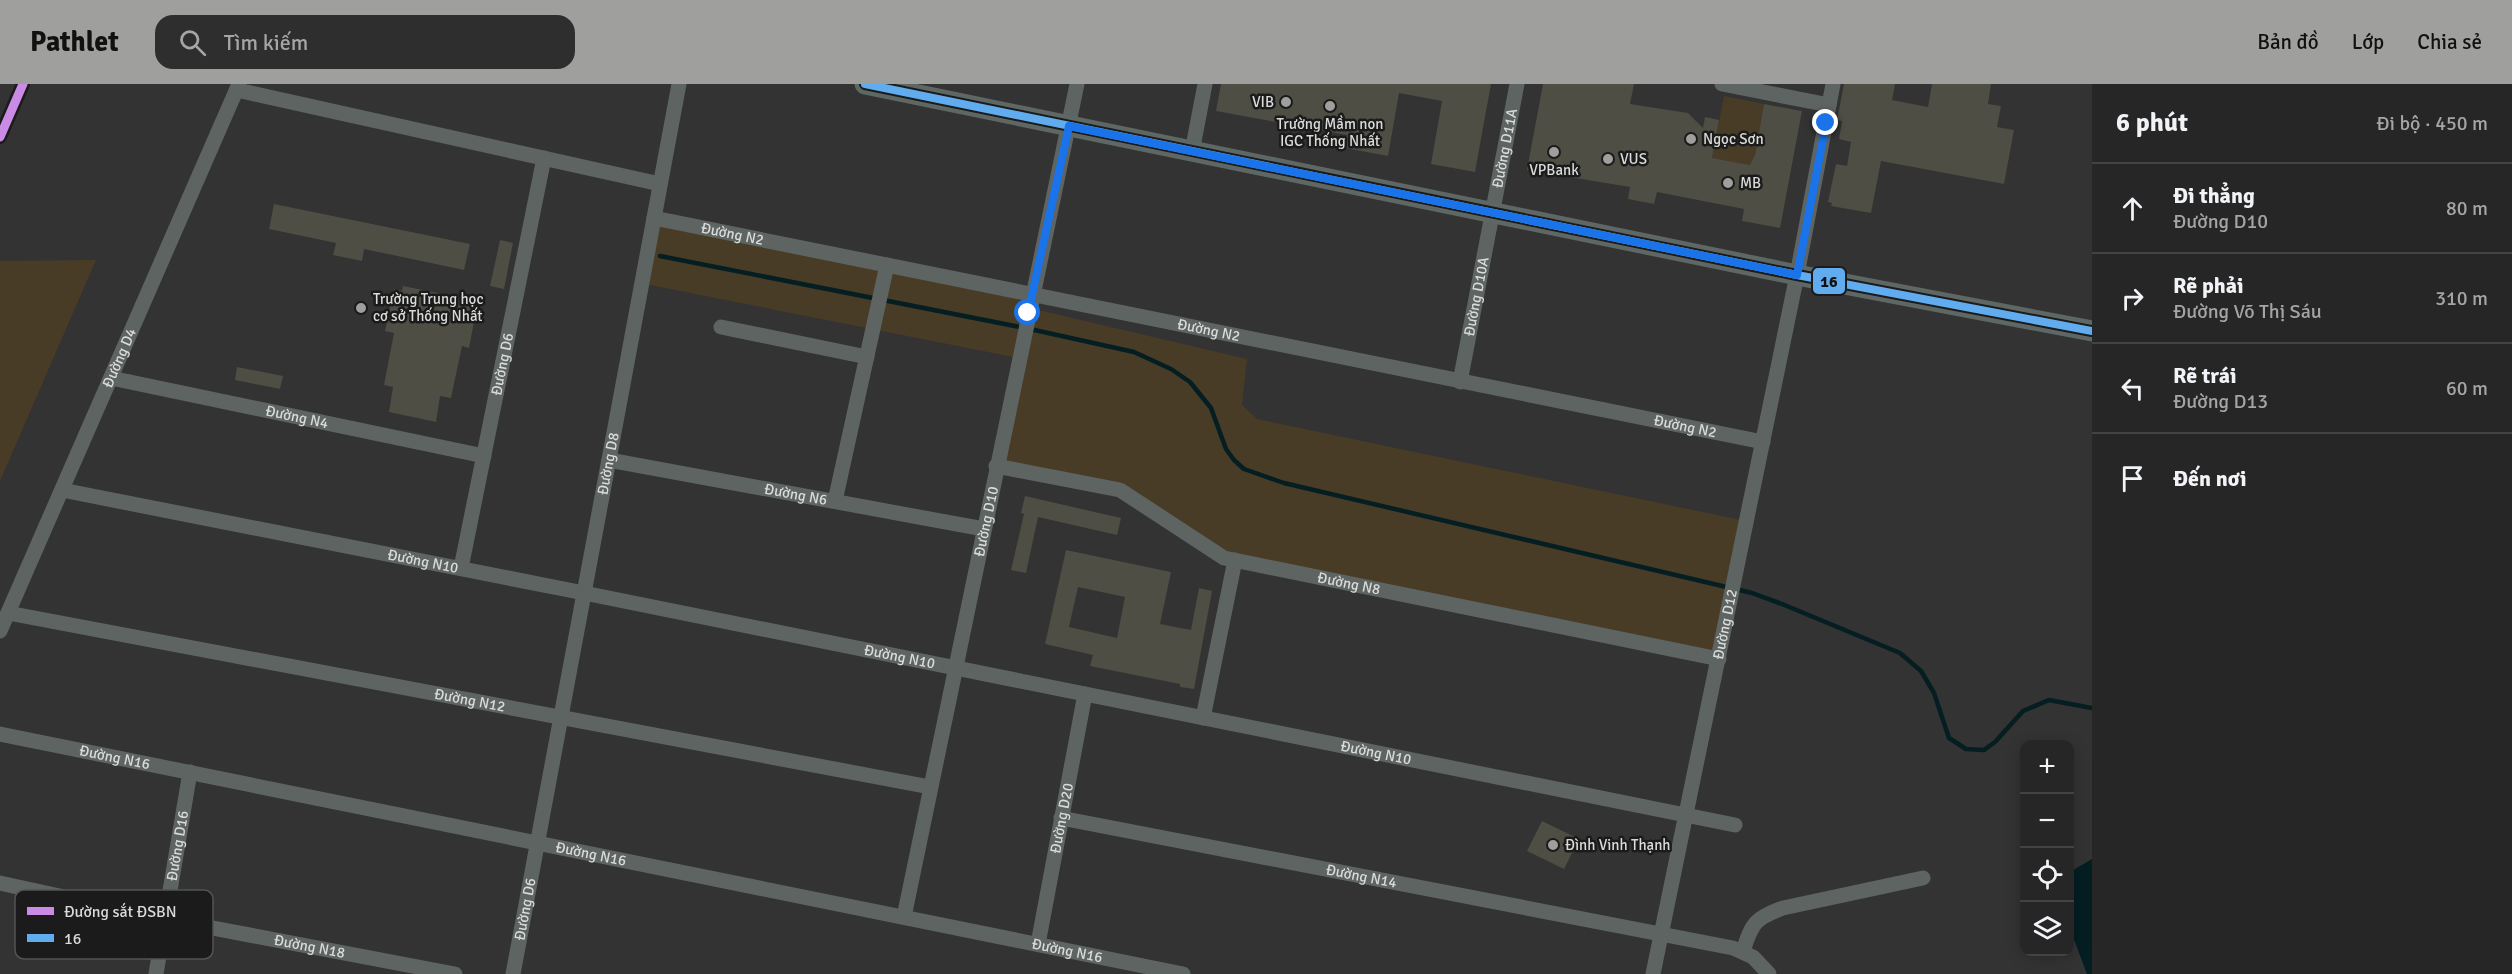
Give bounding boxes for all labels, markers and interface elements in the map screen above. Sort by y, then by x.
search box [155,15,575,69]
text: Pathlet [30,25,119,59]
icon: search [176,26,209,59]
text: Tìm kiếm [224,29,308,56]
text: Bản đồ [2257,29,2319,55]
text: Lớp [2352,29,2384,55]
text: Chia sẻ [2417,29,2482,55]
place label: VIB [1252,93,1274,111]
marker: VIB [1279,95,1293,109]
marker: Trường Mầm non IGC Thống Nhất [1323,99,1337,113]
street label: Đường D11A [1488,107,1521,190]
text: 6 phút [2116,107,2188,139]
route end [1812,109,1838,135]
text: Đi bộ · 450 m [2376,111,2488,136]
place label: Trường Mầm non IGC Thống Nhất [1277,115,1383,150]
place label: Ngọc Sơn [1703,130,1764,148]
marker: Ngọc Sơn [1684,132,1698,146]
marker: VPBank [1547,145,1561,159]
place label: VUS [1620,150,1647,168]
marker: VUS [1601,152,1615,166]
place label: VPBank [1529,161,1579,179]
place label: MB [1740,174,1761,192]
marker: MB [1721,176,1735,190]
text: Đi thẳng [2173,182,2255,209]
icon: ahead [2116,192,2149,225]
text: 80 m [2446,196,2488,221]
text: Đường D10 [2173,209,2268,234]
street label: Đường N2 [699,219,765,249]
street label: Đường D10A [1460,255,1493,338]
line badge: 16 [1812,267,1846,295]
text: 16 [1820,272,1838,292]
text: Rẽ phải [2173,272,2244,299]
icon: right [2116,282,2149,315]
text: 310 m [2435,286,2488,311]
place label: Trường Trung học cơ sở Thống Nhất [373,290,483,325]
route start [1014,299,1040,325]
text: Đường Võ Thị Sáu [2173,299,2322,324]
marker: Trường Trung học cơ sở Thống Nhất [354,301,368,315]
street label: Đường N2 [1176,315,1242,345]
street label: Đường D4 [98,325,140,391]
street label: Đường D6 [487,331,517,397]
text: Rẽ trái [2173,362,2237,389]
icon: left [2116,372,2149,405]
text: 60 m [2446,376,2488,401]
text: Đường D13 [2173,389,2268,414]
street label: Đường N4 [264,402,330,432]
street label: Đường N2 [1652,411,1718,441]
street label: Đường D8 [594,431,623,497]
icon: arrive [2116,462,2149,495]
text: Đến nơi [2173,465,2247,492]
street label: Đường N6 [763,480,829,509]
street label: Đường D10 [970,485,1002,558]
street label: Đường N10 [386,545,460,577]
street label: Đường N8 [1316,568,1382,599]
street label: Đường D12 [1709,588,1741,661]
street label: Đường N10 [863,641,937,673]
street label: Đường N12 [433,685,507,716]
street label: Đường N10 [1339,737,1413,769]
map controls [2020,740,2074,956]
button: + [2020,740,2074,794]
street label: Đường N16 [78,741,152,773]
street label: Đường D20 [1046,781,1077,855]
button: − [2020,794,2074,848]
street label: Đường D16 [163,809,192,883]
place label: Đình Vinh Thạnh [1565,836,1671,854]
street label: Đường N16 [554,838,628,870]
marker: Đình Vinh Thạnh [1546,838,1560,852]
button: locate [2020,848,2074,902]
street label: Đường N14 [1324,860,1398,892]
street label: Đường D6 [510,876,540,942]
legend [15,890,213,959]
text: Đường sắt ĐSBN [64,902,177,922]
button: layers [2020,902,2074,956]
text: 16 [64,929,81,949]
street label: Đường N18 [273,931,347,962]
street label: Đường N16 [1030,935,1104,966]

